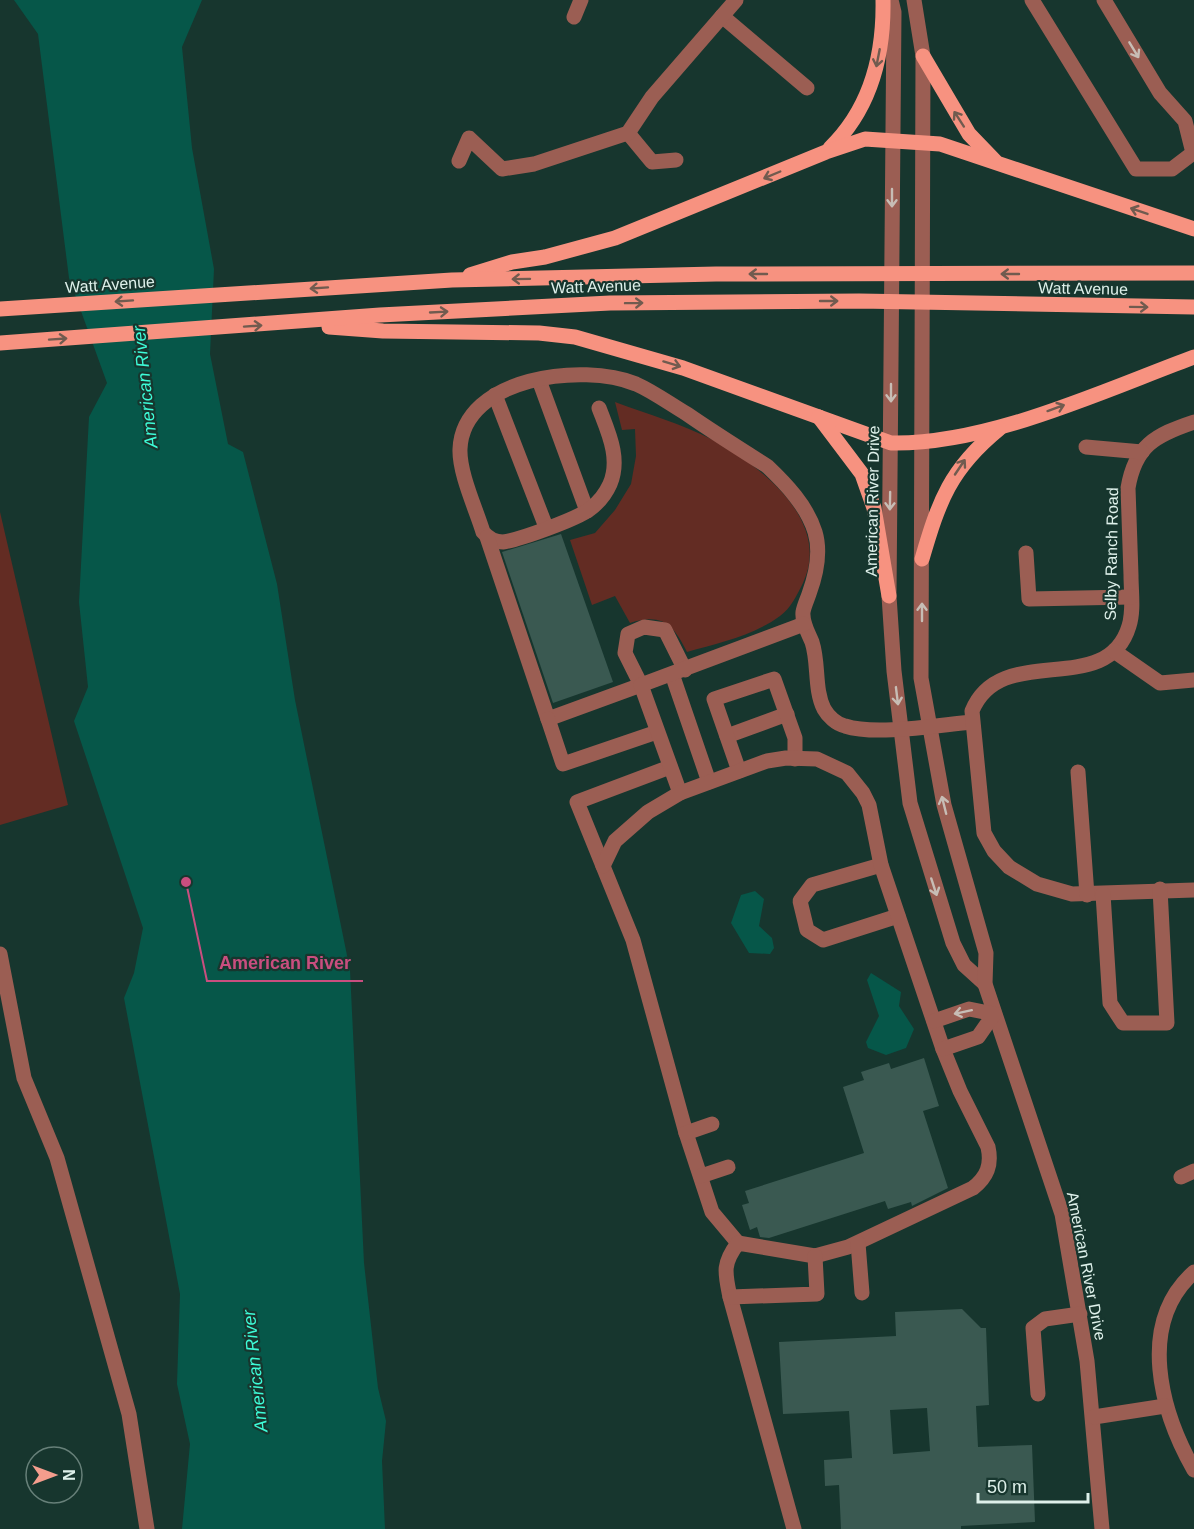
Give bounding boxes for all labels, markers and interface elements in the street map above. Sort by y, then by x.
one-way arrow [1128,41,1140,58]
one-way arrow [872,48,883,67]
one-way arrow [953,112,965,128]
one-way arrow [763,170,782,181]
one-way arrow [886,187,898,207]
one-way arrow [1130,204,1148,215]
one-way arrow [749,268,769,280]
one-way arrow [1000,268,1020,280]
street label: Watt Avenue [65,273,156,296]
one-way arrow [512,274,532,285]
street label: Watt Avenue [551,276,641,297]
street label: Watt Avenue [1038,279,1128,298]
one-way arrow [309,283,329,294]
one-way arrow [818,295,838,307]
one-way arrow [115,296,135,307]
one-way arrow [623,297,643,308]
one-way arrow [1128,301,1148,313]
one-way arrow [428,307,448,318]
one-way arrow [242,321,262,332]
water label: American River [129,324,161,450]
one-way arrow [48,334,68,345]
one-way arrow [662,359,681,370]
one-way arrow [885,382,897,402]
one-way arrow [1046,401,1065,412]
street label: American River Drive [863,425,882,577]
one-way arrow [954,460,966,476]
street label: Selby Ranch Road [1102,487,1121,621]
one-way arrow [884,491,896,511]
one-way arrow [916,603,928,623]
one-way arrow [892,686,903,706]
one-way arrow [938,796,950,815]
one-way arrow [929,877,940,896]
callout: American River [207,945,363,981]
text: American River [219,953,351,973]
one-way arrow [954,1007,973,1018]
street label: American River Drive [1064,1190,1109,1342]
water label: American River [239,1308,271,1434]
north arrow [24,1445,84,1505]
scale bar [978,1466,1088,1504]
text: N [60,1469,77,1481]
text: 50 m [987,1477,1027,1497]

